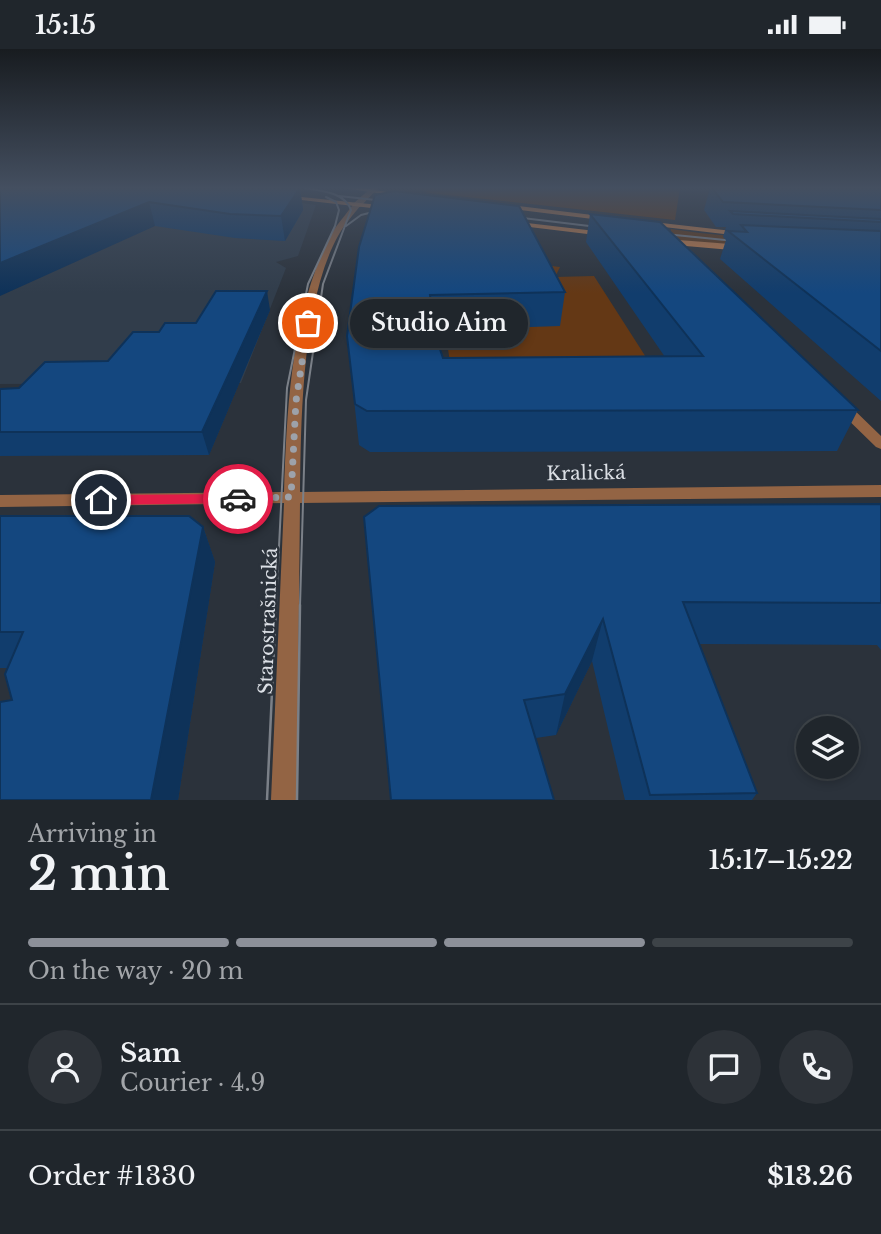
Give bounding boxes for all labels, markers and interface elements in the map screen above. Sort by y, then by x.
text: 15:15 [35,9,96,41]
pin [278,293,338,353]
callout: Studio Aim [350,299,528,347]
icon: bag [289,304,327,342]
text: Studio Aim [371,309,507,337]
street label: Kralická [546,461,626,485]
courier [203,464,273,534]
pin [71,470,131,530]
icon: car [219,480,257,518]
icon: home [82,481,120,519]
street label: Starostrašnická [254,547,282,695]
map controls [796,716,859,779]
button: layers [796,716,859,779]
text: Arriving in [28,820,157,848]
text: 15:17–15:22 [709,844,853,876]
text: 2 min [28,845,170,902]
text: On the way · 20 m [28,957,243,985]
button: person [28,1030,102,1104]
button: chat [687,1030,761,1104]
button: phone [779,1030,853,1104]
text: Sam [120,1037,181,1069]
text: Courier · 4.9 [120,1069,265,1097]
text: Order #1330 [28,1160,196,1192]
text: $13.26 [767,1160,853,1192]

